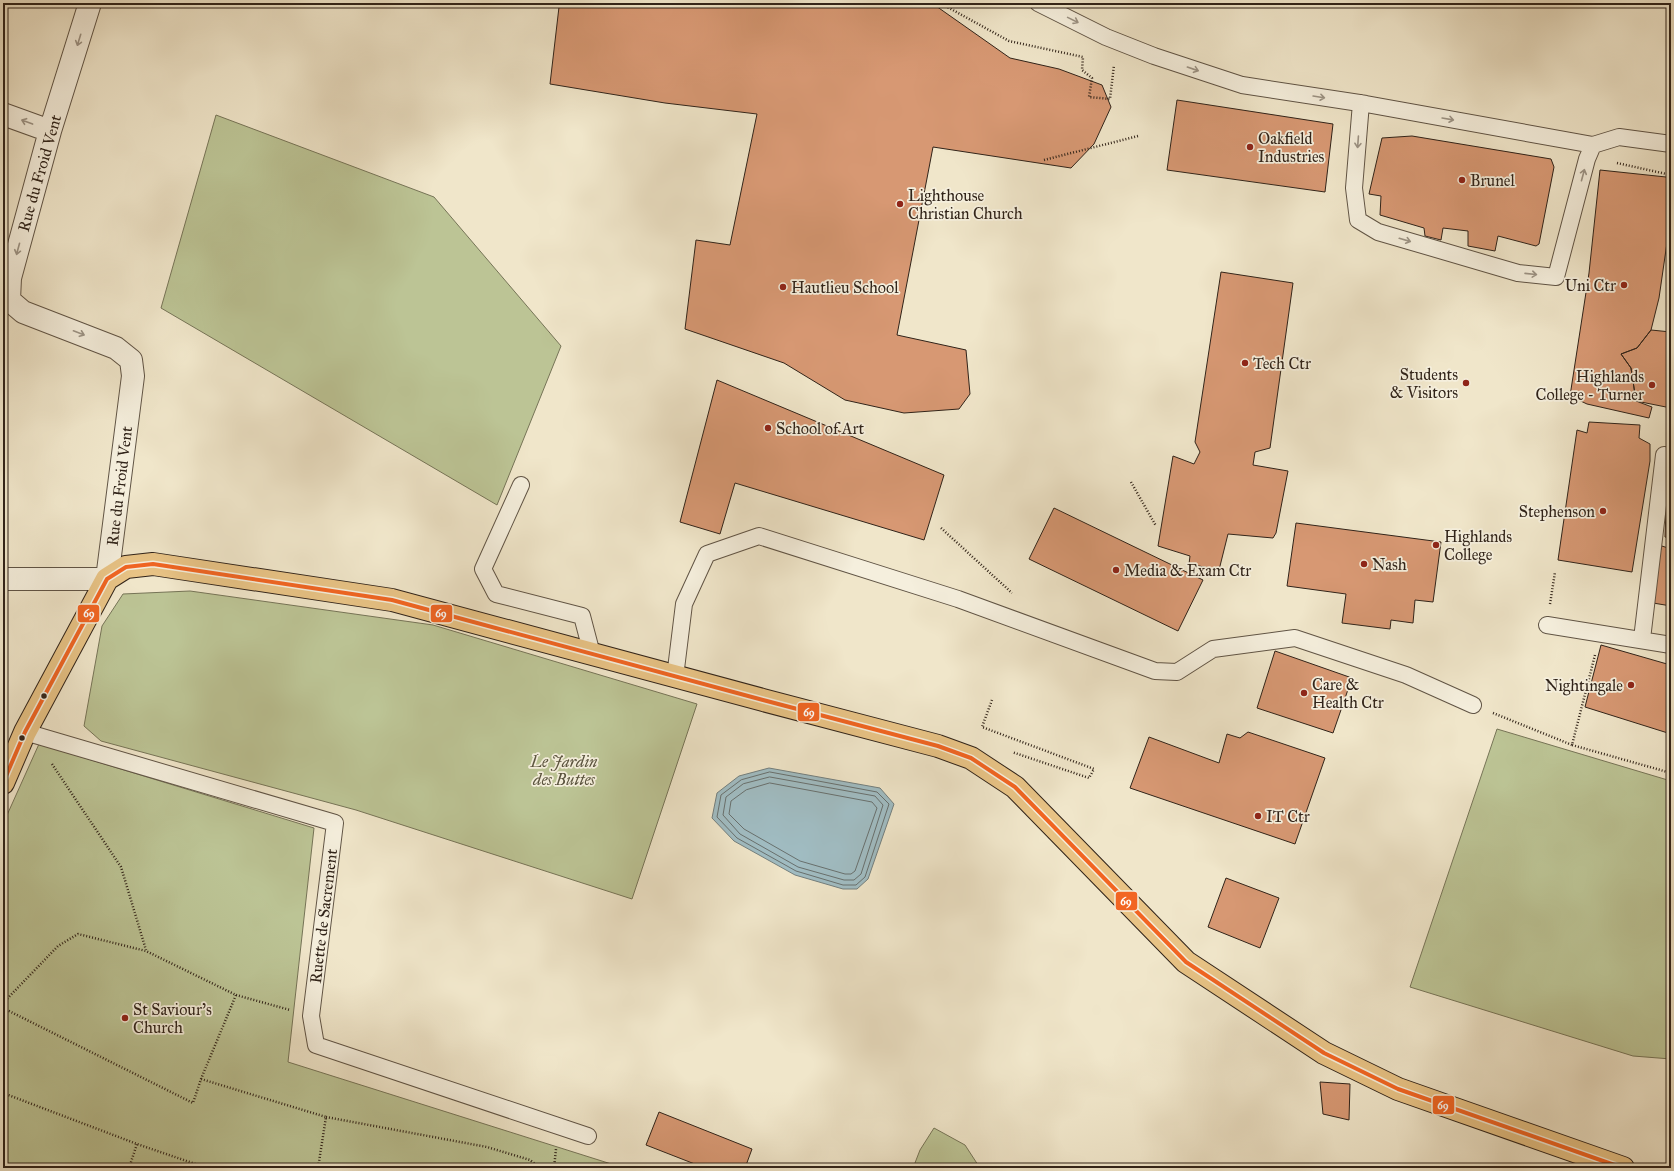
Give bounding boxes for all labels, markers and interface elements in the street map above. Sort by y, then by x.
one-way arrow [1066,17,1078,25]
one-way arrow [75,34,82,47]
one-way arrow [1186,66,1199,73]
one-way arrow [1313,93,1326,101]
street label: Rue du Froid Vent [14,112,65,234]
one-way arrow [1441,115,1454,123]
one-way arrow [21,118,33,126]
place label: Oakfield Industries [1258,129,1325,166]
one-way arrow [1354,135,1362,148]
marker: Oakfield Industries [1245,142,1255,152]
one-way arrow [1580,169,1587,182]
place label: Brunel [1470,171,1515,190]
marker: Brunel [1457,175,1467,185]
place label: Lighthouse Christian Church [908,186,1023,223]
marker: Lighthouse Christian Church [895,199,905,209]
one-way arrow [1399,237,1412,244]
one-way arrow [14,243,21,256]
one-way arrow [1524,271,1537,278]
place label: Uni Ctr [1565,276,1616,295]
place label: Hautlieu School [791,278,899,297]
marker: Uni Ctr [1619,280,1629,290]
marker: Hautlieu School [778,282,788,292]
one-way arrow [73,330,85,338]
place label: Tech Ctr [1253,354,1311,373]
marker: Tech Ctr [1240,358,1250,368]
place label: Students & Visitors [1390,365,1458,402]
place label: Highlands College - Turner [1536,367,1644,405]
marker: Students & Visitors [1461,378,1471,388]
marker: Highlands College - Turner [1647,380,1657,390]
place label: School of Art [776,419,865,438]
marker: School of Art [763,423,773,433]
street label: Rue du Froid Vent [103,425,136,547]
place label: Stephenson [1519,502,1595,521]
marker: Stephenson [1598,506,1608,516]
place label: Highlands College [1444,527,1512,565]
marker: Highlands College [1431,540,1441,550]
place label: Nash [1372,555,1407,574]
marker: Nash [1359,559,1369,569]
place label: Media & Exam Ctr [1124,561,1251,580]
marker: Media & Exam Ctr [1111,565,1121,575]
line badge: 69 [77,604,100,623]
line badge: 69 [430,604,453,623]
text: 69 [83,607,95,621]
text: 69 [435,607,447,621]
place label: Care & Health Ctr [1312,675,1384,712]
place label: Nightingale [1545,676,1623,696]
marker: Nightingale [1626,680,1636,690]
marker: Care & Health Ctr [1299,688,1309,698]
unlabelled marker [39,691,49,701]
line badge: 69 [797,702,820,722]
text: 69 [803,706,815,720]
unlabelled marker [17,733,27,743]
park label: Le Jardin des Buttes [530,752,598,789]
place label: IT Ctr [1266,807,1310,826]
marker: IT Ctr [1253,811,1263,821]
street label: Ruette de Sacrement [306,847,341,984]
line badge: 69 [1115,891,1138,911]
text: 69 [1120,895,1132,909]
place label: St Saviour's Church [133,1000,212,1037]
marker: St Saviour's Church [120,1013,130,1023]
line badge: 69 [1432,1095,1455,1115]
text: 69 [1437,1099,1449,1113]

